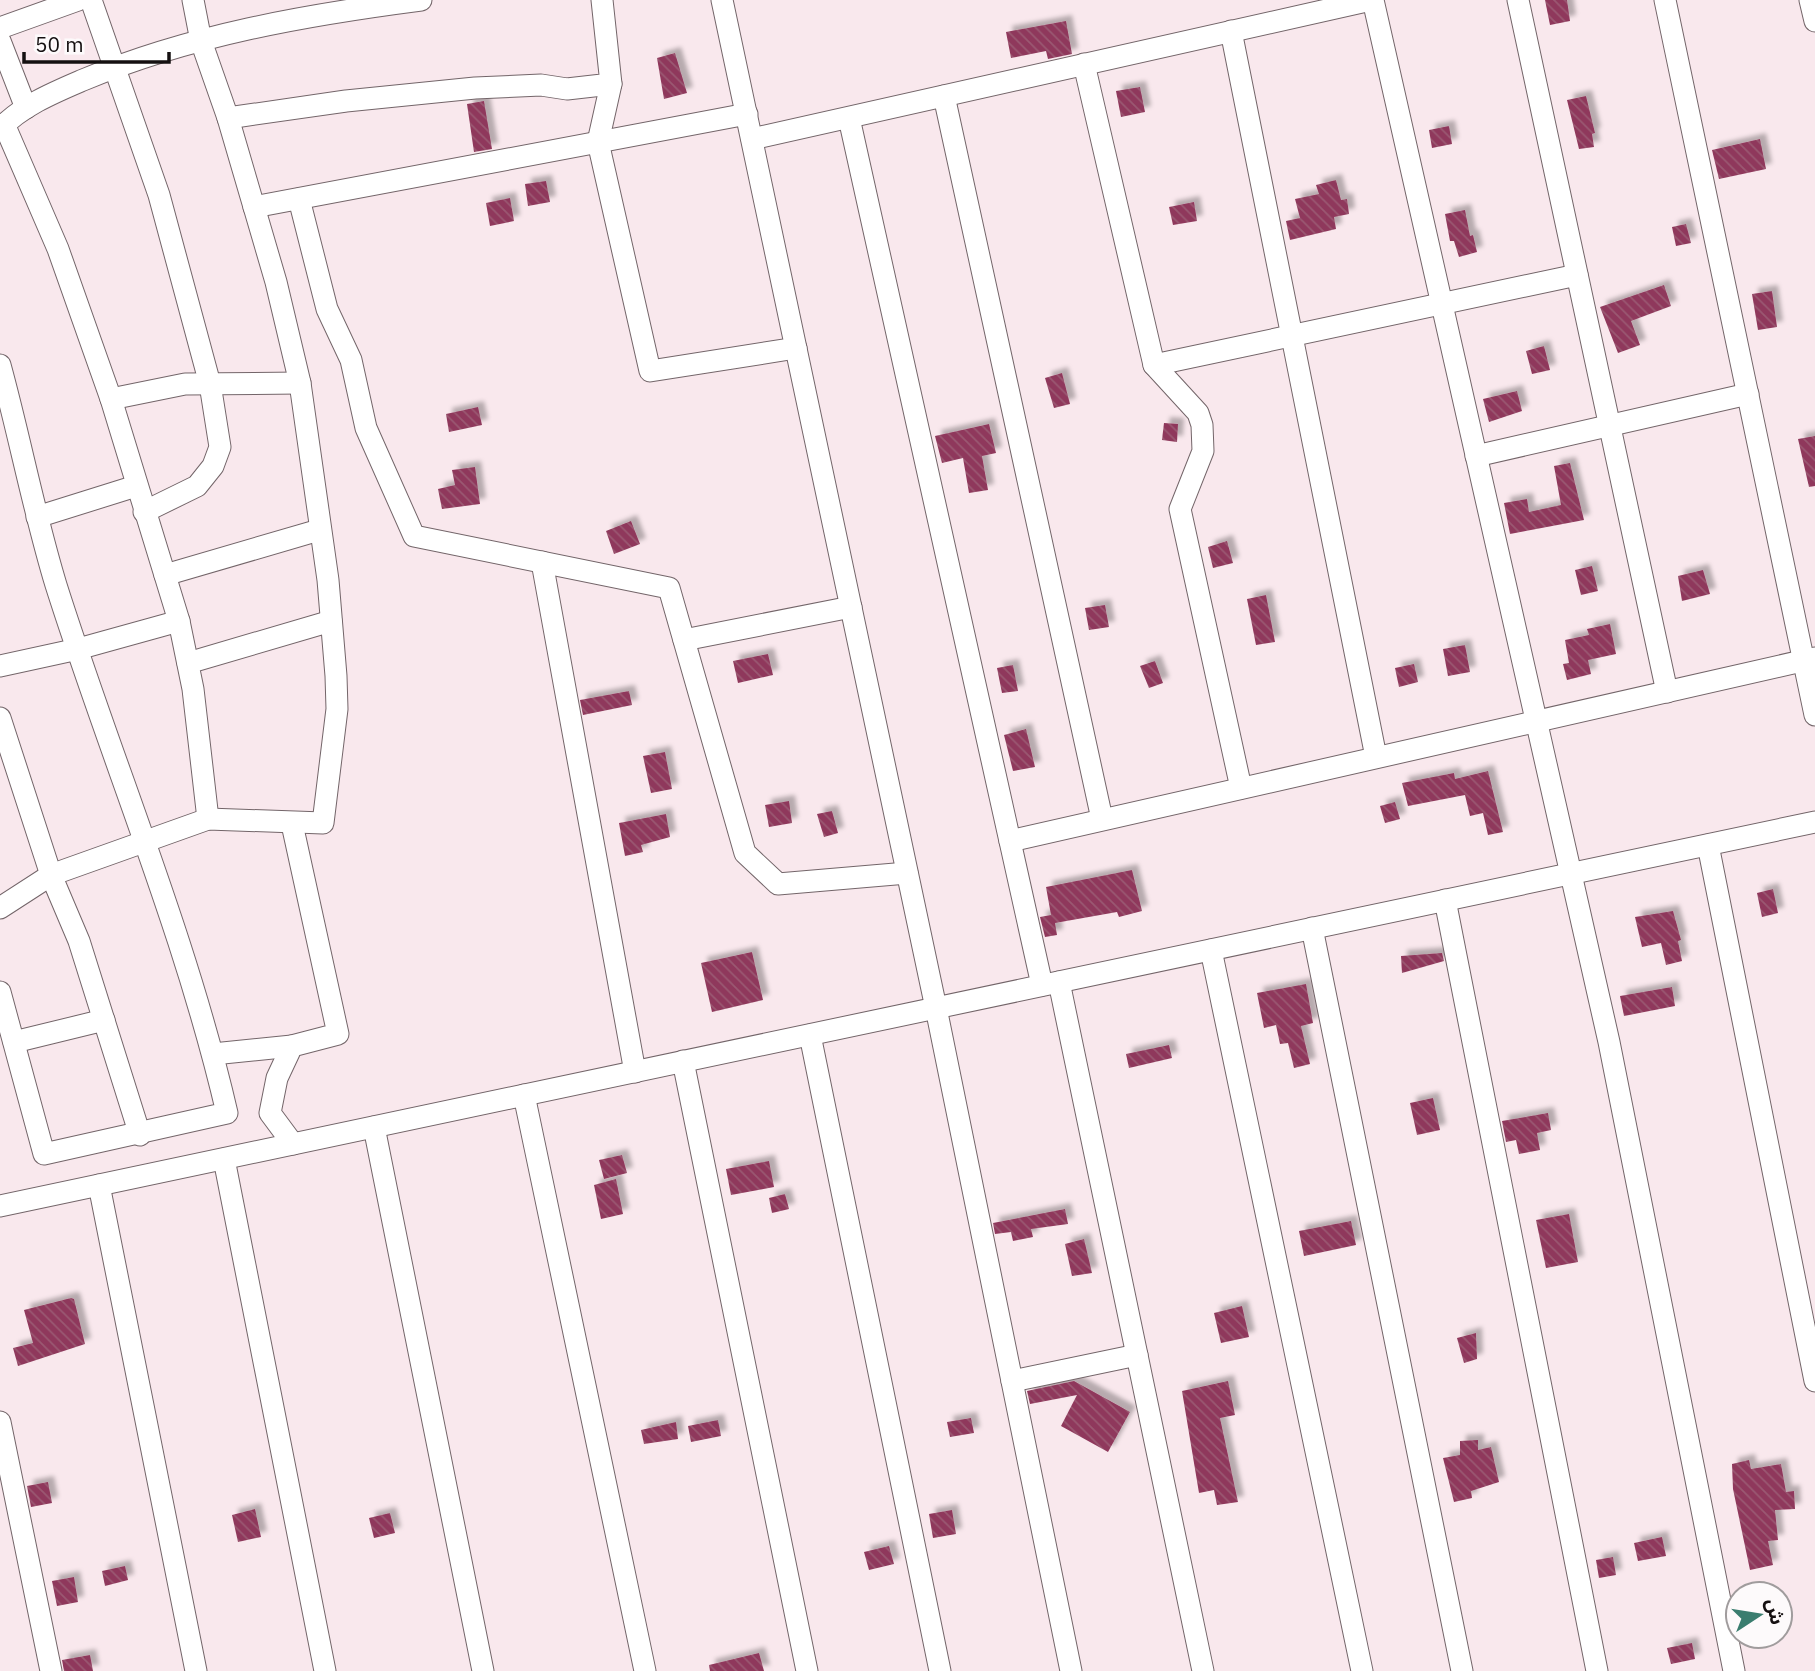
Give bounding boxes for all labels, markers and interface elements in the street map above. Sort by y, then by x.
scale bar [24,21,170,65]
text: 50 m [35,30,84,58]
north arrow [1724,1580,1794,1650]
text: ش [1761,1596,1790,1627]

